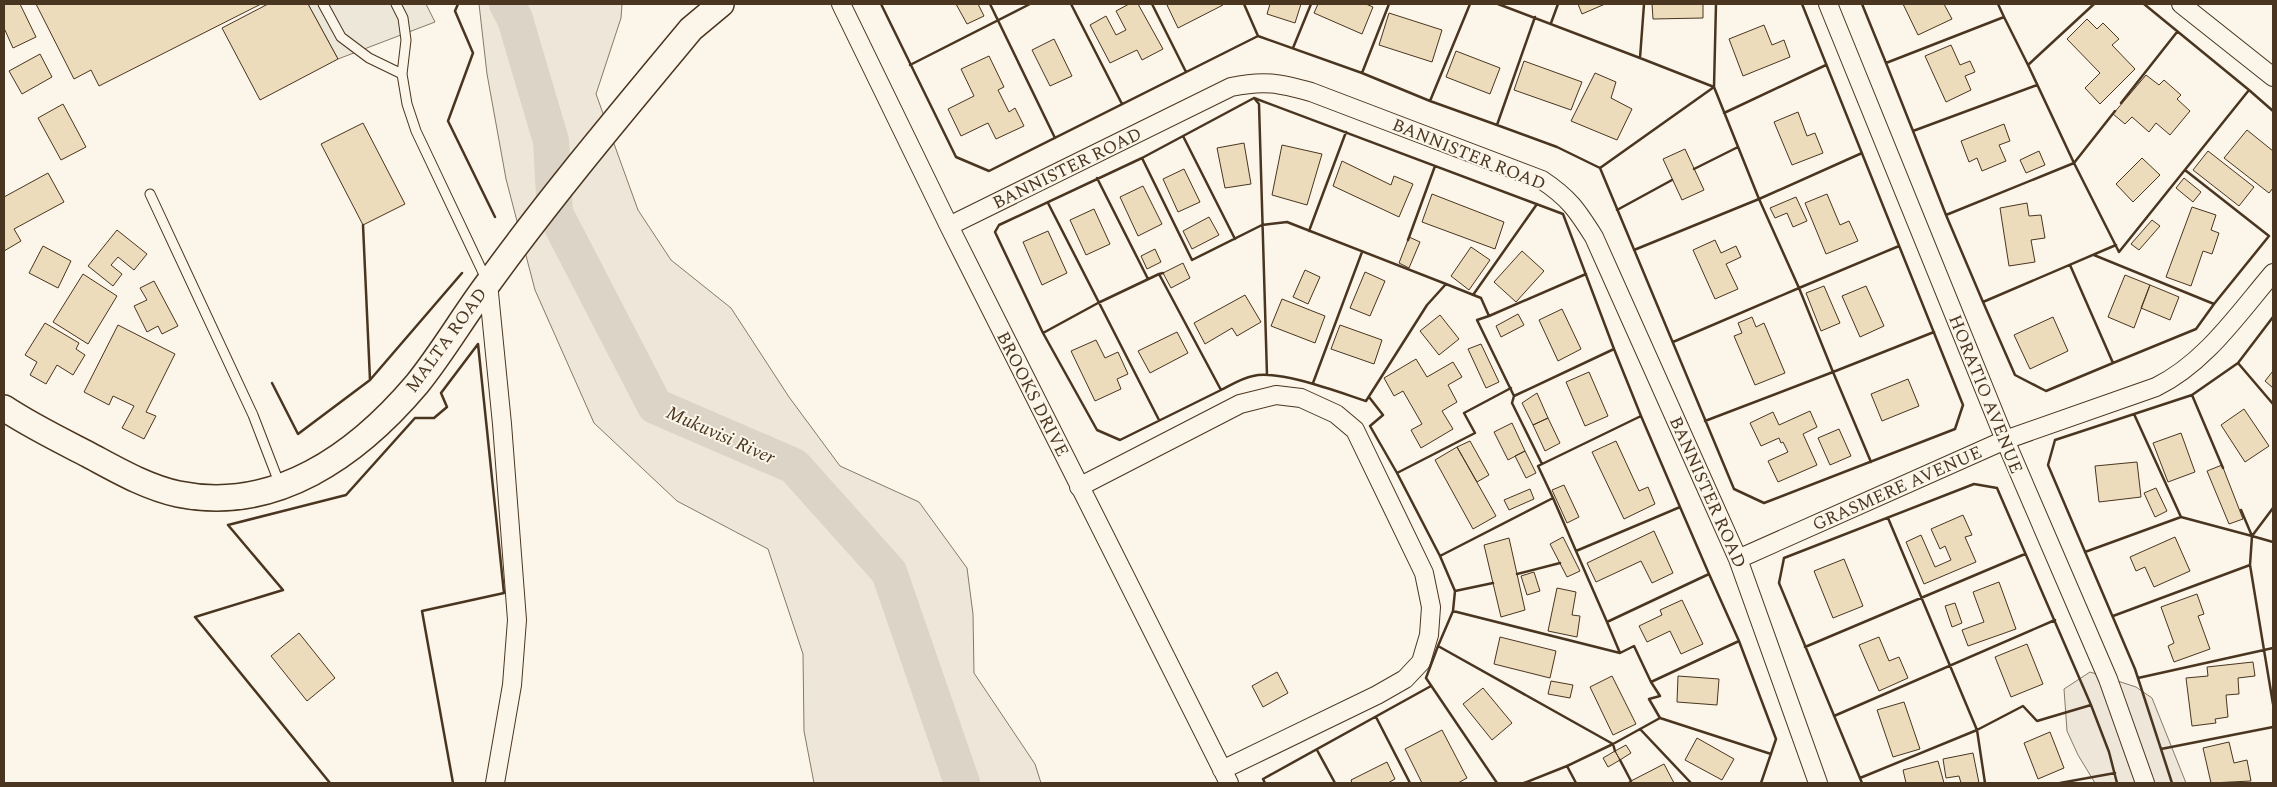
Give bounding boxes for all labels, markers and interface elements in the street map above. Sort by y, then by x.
street label: BANNISTER ROAD [1388,111,1550,198]
street label: BANNISTER ROAD [988,120,1147,216]
street label: MALTA ROAD [399,282,494,398]
street label: HORATIO AVENUE [1941,311,2030,478]
street label: BROOKS DRIVE [989,327,1076,462]
water label: Mukuvisi River [661,398,780,473]
street label: BANNISTER ROAD [1662,412,1753,572]
street label: GRASMERE AVENUE [1808,439,1986,538]

